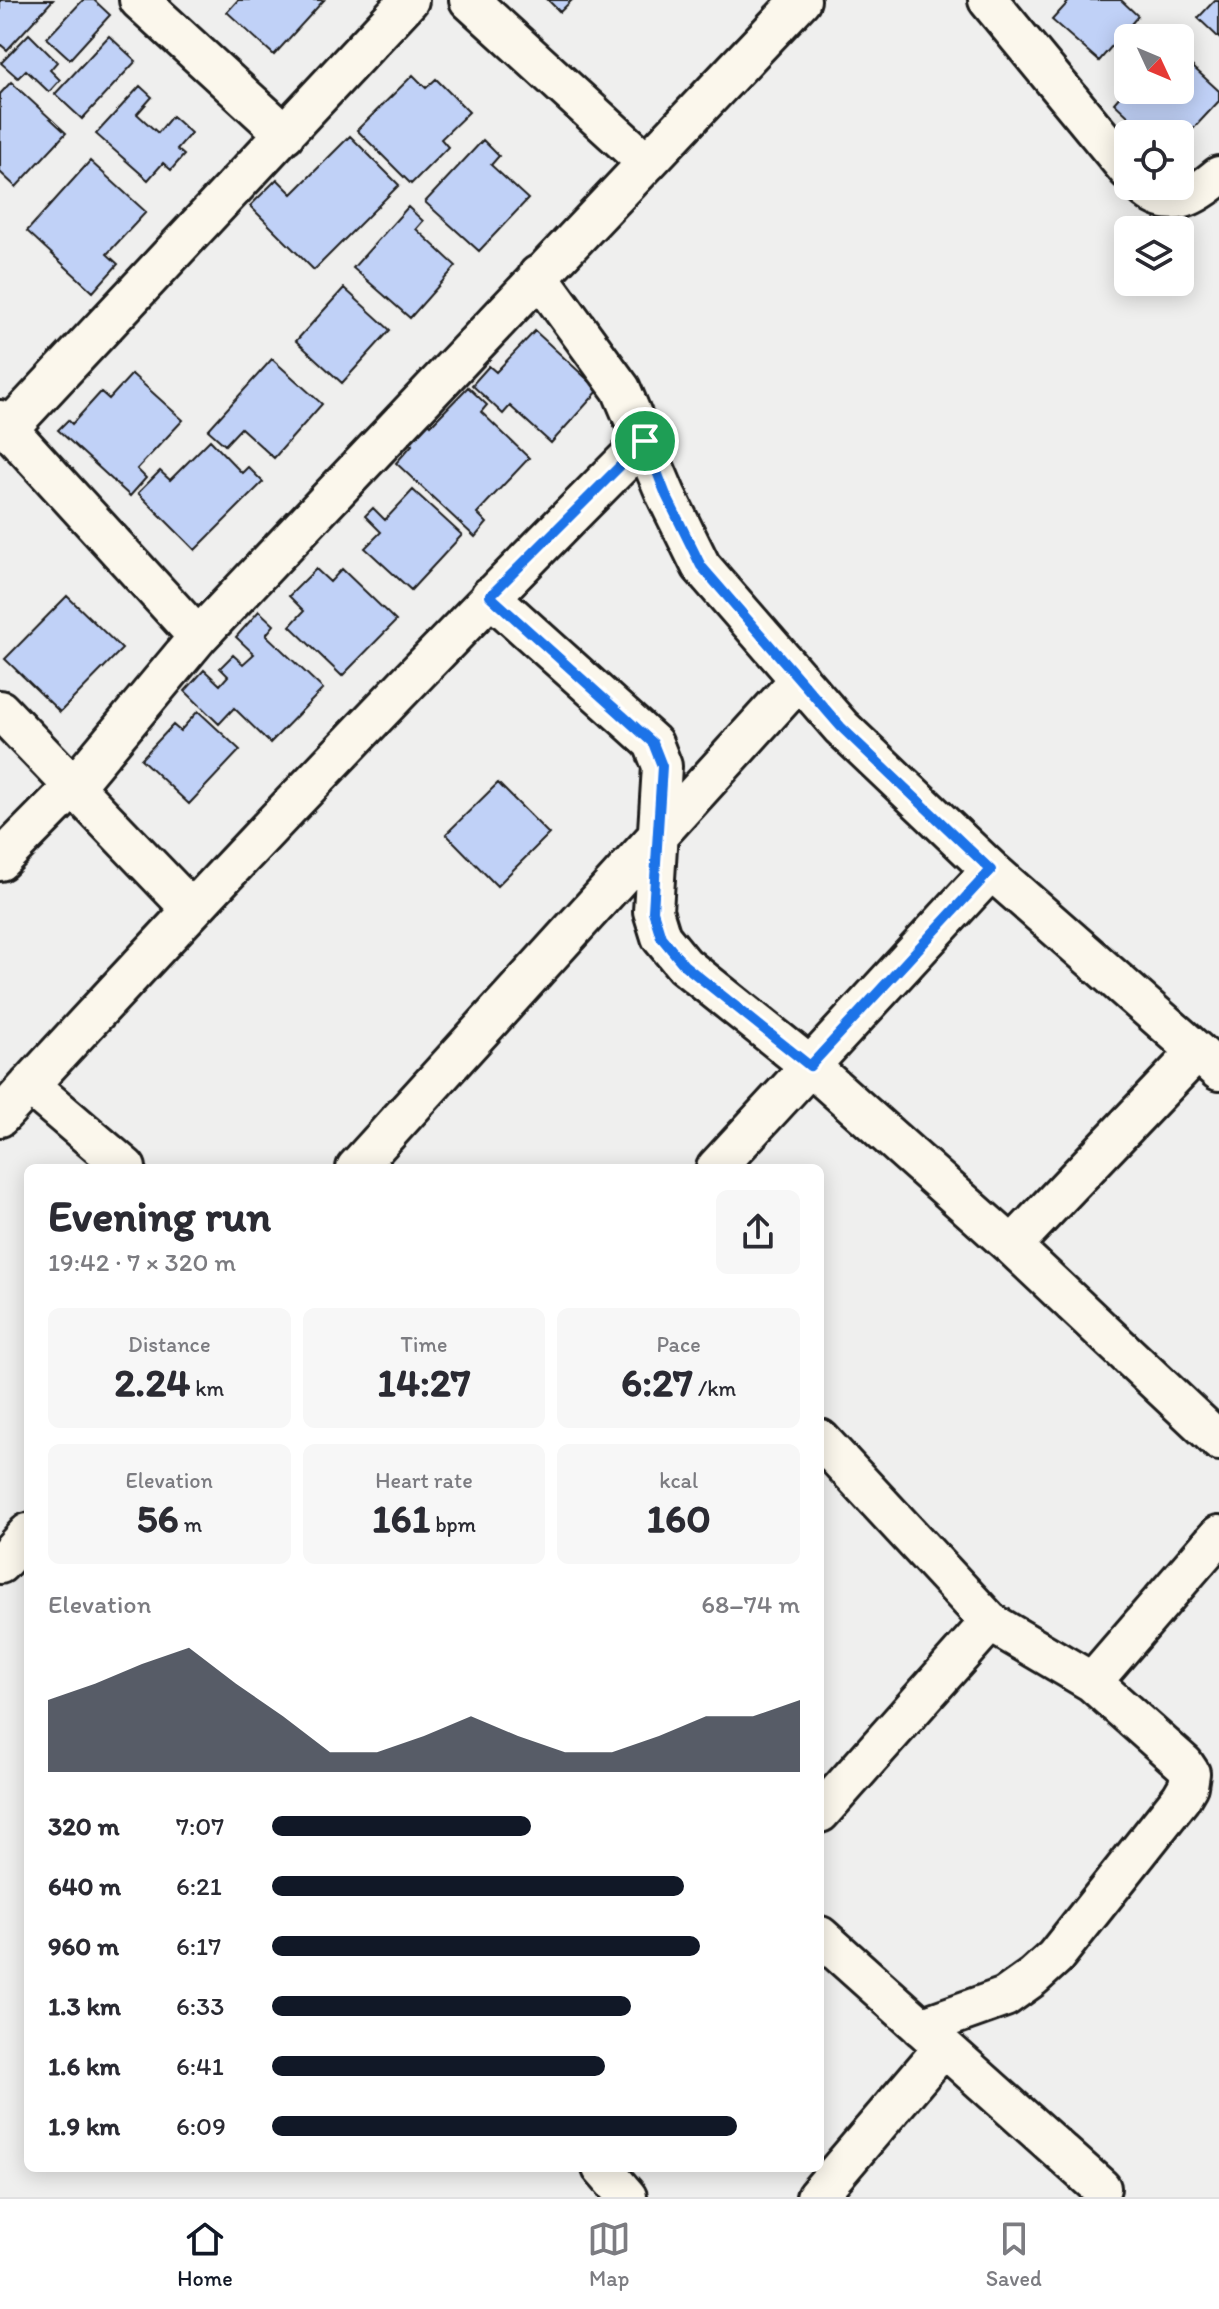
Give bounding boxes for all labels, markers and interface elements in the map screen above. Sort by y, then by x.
north arrow [1114,24,1194,104]
map controls [1114,24,1194,296]
button: locate [1114,120,1194,200]
button: layers [1114,216,1194,296]
pin [611,407,679,475]
icon: arrive [623,419,667,463]
text: Evening run [48,1189,271,1242]
button: share [716,1190,800,1274]
text: 19:42 · 7 × 320 m [48,1246,236,1278]
text: Distance [128,1331,211,1358]
text: Time [401,1331,447,1358]
text: Pace [657,1331,701,1358]
text: 2.24 [114,1358,190,1406]
text: 14:27 [377,1358,471,1406]
text: 6:27 [621,1358,693,1406]
text: km [190,1375,224,1402]
text: /km [693,1375,736,1402]
text: Elevation [126,1467,213,1494]
text: Heart rate [375,1467,473,1494]
text: kcal [659,1467,698,1494]
text: 56 [137,1494,179,1542]
text: 161 [372,1494,430,1542]
text: 160 [646,1494,711,1542]
text: m [179,1511,202,1538]
text: bpm [430,1511,476,1538]
text: Elevation [48,1588,151,1620]
text: 68–74 m [701,1588,800,1620]
text: 320 m [48,1810,120,1842]
text: 7:07 [176,1810,224,1842]
text: 640 m [48,1870,121,1902]
text: 6:21 [176,1870,222,1902]
text: 960 m [48,1930,119,1962]
text: 6:17 [176,1930,221,1962]
text: 1.3 km [48,1990,121,2022]
text: 6:33 [176,1990,224,2022]
text: 1.6 km [48,2050,120,2082]
text: 6:41 [176,2050,224,2082]
text: 1.9 km [48,2110,120,2142]
text: 6:09 [176,2110,226,2142]
tab: Home [177,2217,233,2292]
tab: Map [587,2217,631,2292]
tab: Saved [986,2217,1042,2292]

